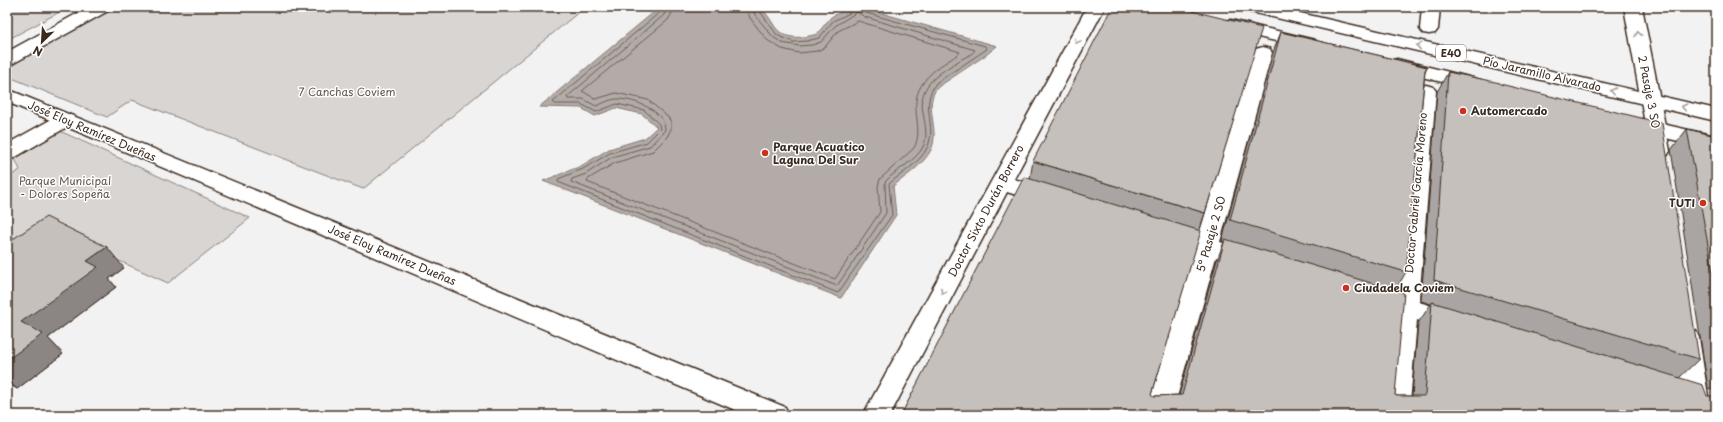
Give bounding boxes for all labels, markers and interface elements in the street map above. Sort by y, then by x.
north arrow [22,22,62,62]
one-way arrow [1634,31,1643,37]
one-way arrow [1075,37,1082,44]
text: N [30,42,45,61]
one-way arrow [1415,42,1422,50]
road number: E40 [1436,45,1466,61]
street label: Pío Jaramillo Alvarado [1481,52,1603,95]
street label: 2 Pasaje 3 SO [1634,54,1665,130]
park label: 7 Canchas Coviem [298,83,396,100]
one-way arrow [1610,87,1617,95]
street label: José Eloy Ramírez Dueñas [26,96,159,165]
place label: Automercado [1471,102,1548,119]
one-way arrow [1680,103,1687,112]
marker: Automercado [1458,106,1468,116]
street label: Doctor Gabriel García Moreno [1400,112,1431,274]
place label: Parque Acuatico Laguna Del Sur [773,138,865,168]
street label: Doctor Sixto Durán Borrero [943,142,1028,280]
marker: Parque Acuatico Laguna Del Sur [760,148,770,158]
park label: Parque Municipal - Dolores Sopeña [19,172,111,202]
street label: 5° Pasaje 2 SO [1192,194,1230,274]
place label: TUTI [1669,194,1695,211]
marker: TUTI [1698,198,1708,208]
street label: José Eloy Ramírez Dueñas [326,220,459,289]
place label: Ciudadela Coviem [1354,279,1454,296]
marker: Ciudadela Coviem [1341,283,1351,293]
one-way arrow [940,287,947,294]

